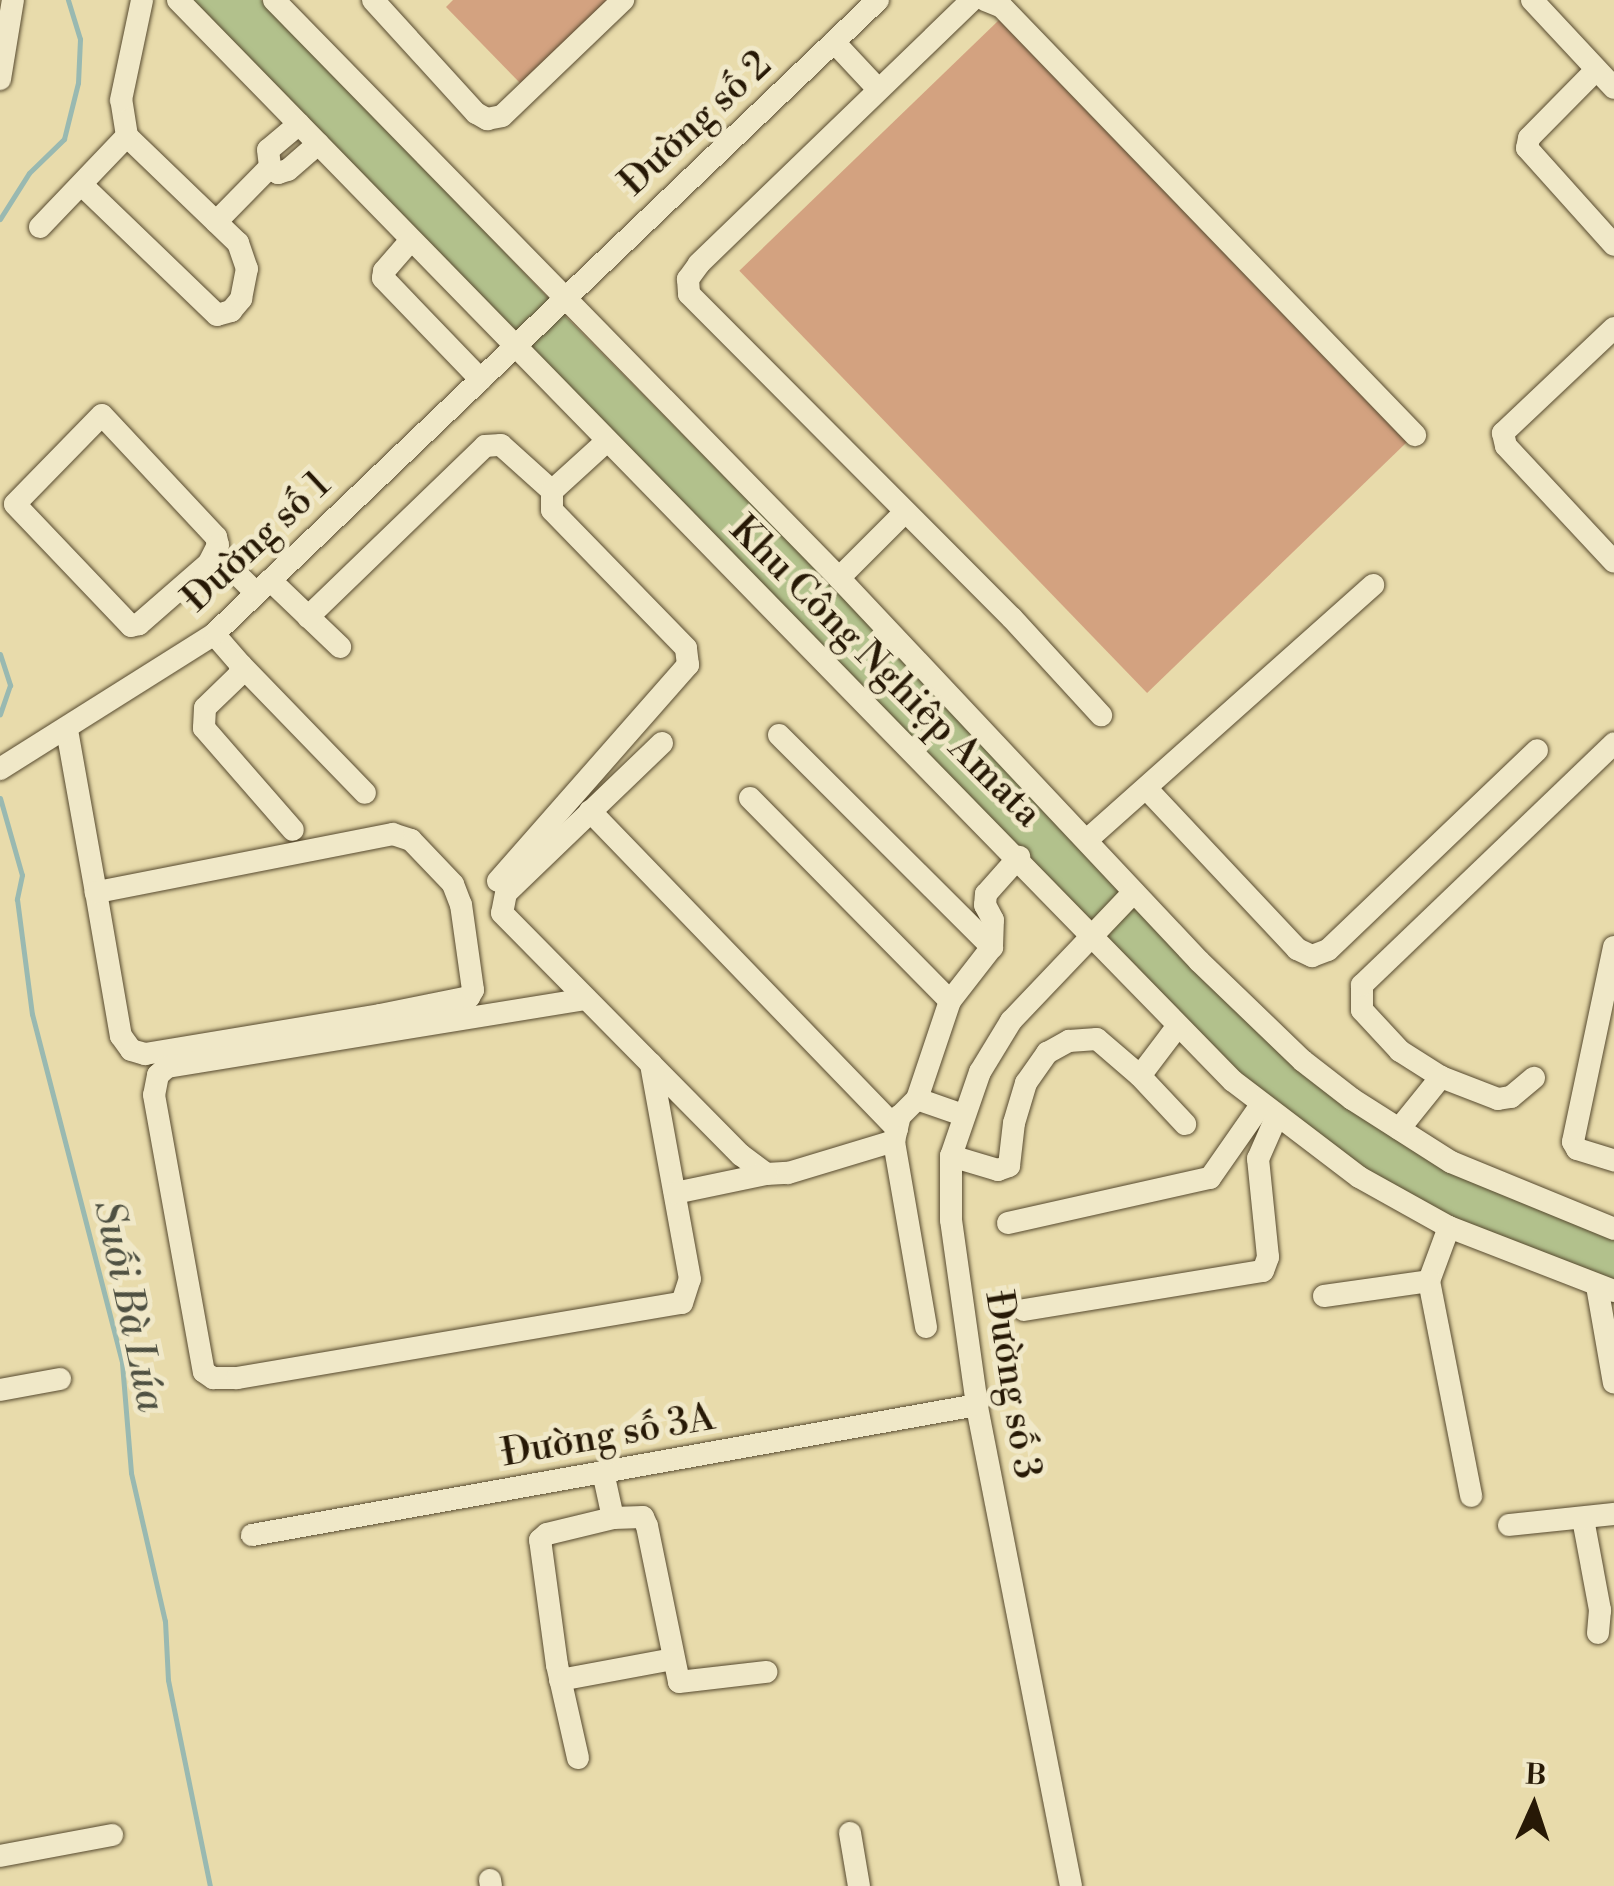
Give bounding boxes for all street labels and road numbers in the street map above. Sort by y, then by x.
street label: Đường số 2 [611,42,781,206]
street label: Đường số 1 [174,462,340,622]
street label: Khu Công Nghiệp Amata [720,507,1050,837]
street label: Đường số 3 [975,1288,1049,1482]
street label: Đường số 3A [498,1395,718,1477]

